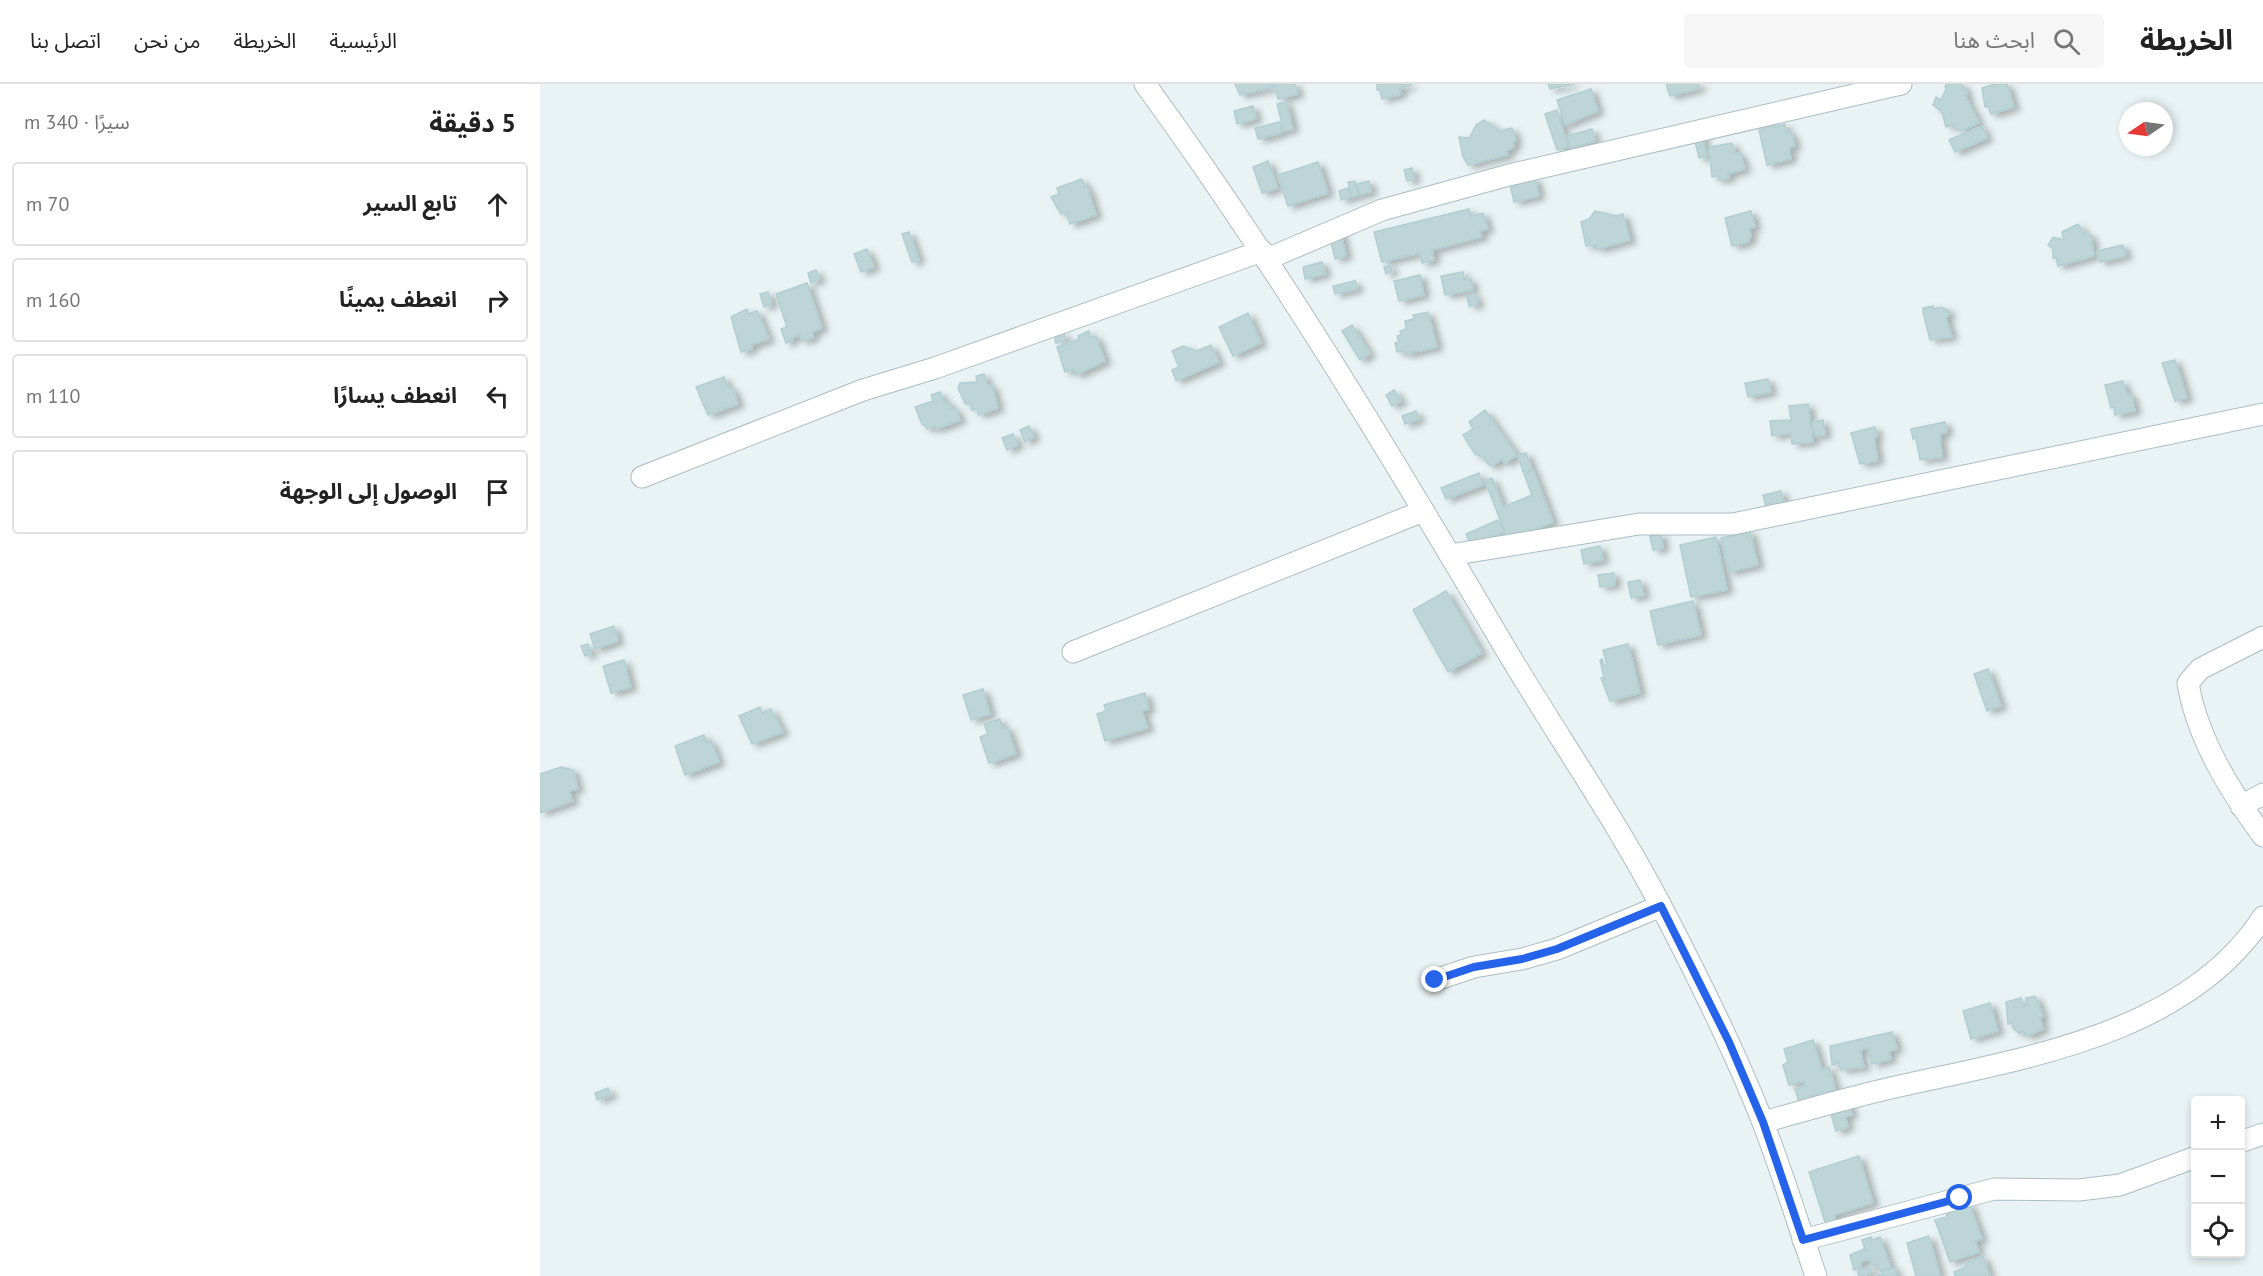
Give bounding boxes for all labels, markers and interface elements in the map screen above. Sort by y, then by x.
search box [1684,14,2104,68]
text: الخريطة [2140,21,2233,58]
icon: search [2050,25,2083,58]
text: ابحث هنا [1953,26,2035,54]
text: اتصل بنا [30,27,101,54]
text: من نحن [134,27,200,54]
text: الخريطة [233,27,296,54]
text: الرئيسية [329,27,397,54]
north arrow [2119,102,2173,156]
text: 5 دقيقة [429,106,516,139]
text: سيرًا · 340 m [24,109,130,135]
icon: ahead [481,188,514,221]
text: تابع السير [363,189,457,217]
text: 70 m [26,191,69,217]
icon: right [481,284,514,317]
text: انعطف يمينًا [339,285,457,313]
text: 160 m [26,287,80,313]
icon: left [481,380,514,413]
text: انعطف يسارًا [333,381,457,409]
text: 110 m [26,383,80,409]
icon: arrive [481,476,514,509]
text: الوصول إلى الوجهة [280,477,457,505]
route end [1421,966,1447,992]
map controls [2191,1096,2245,1258]
button: + [2191,1096,2245,1150]
button: − [2191,1150,2245,1204]
route start [1946,1184,1972,1210]
button: locate [2191,1204,2245,1258]

